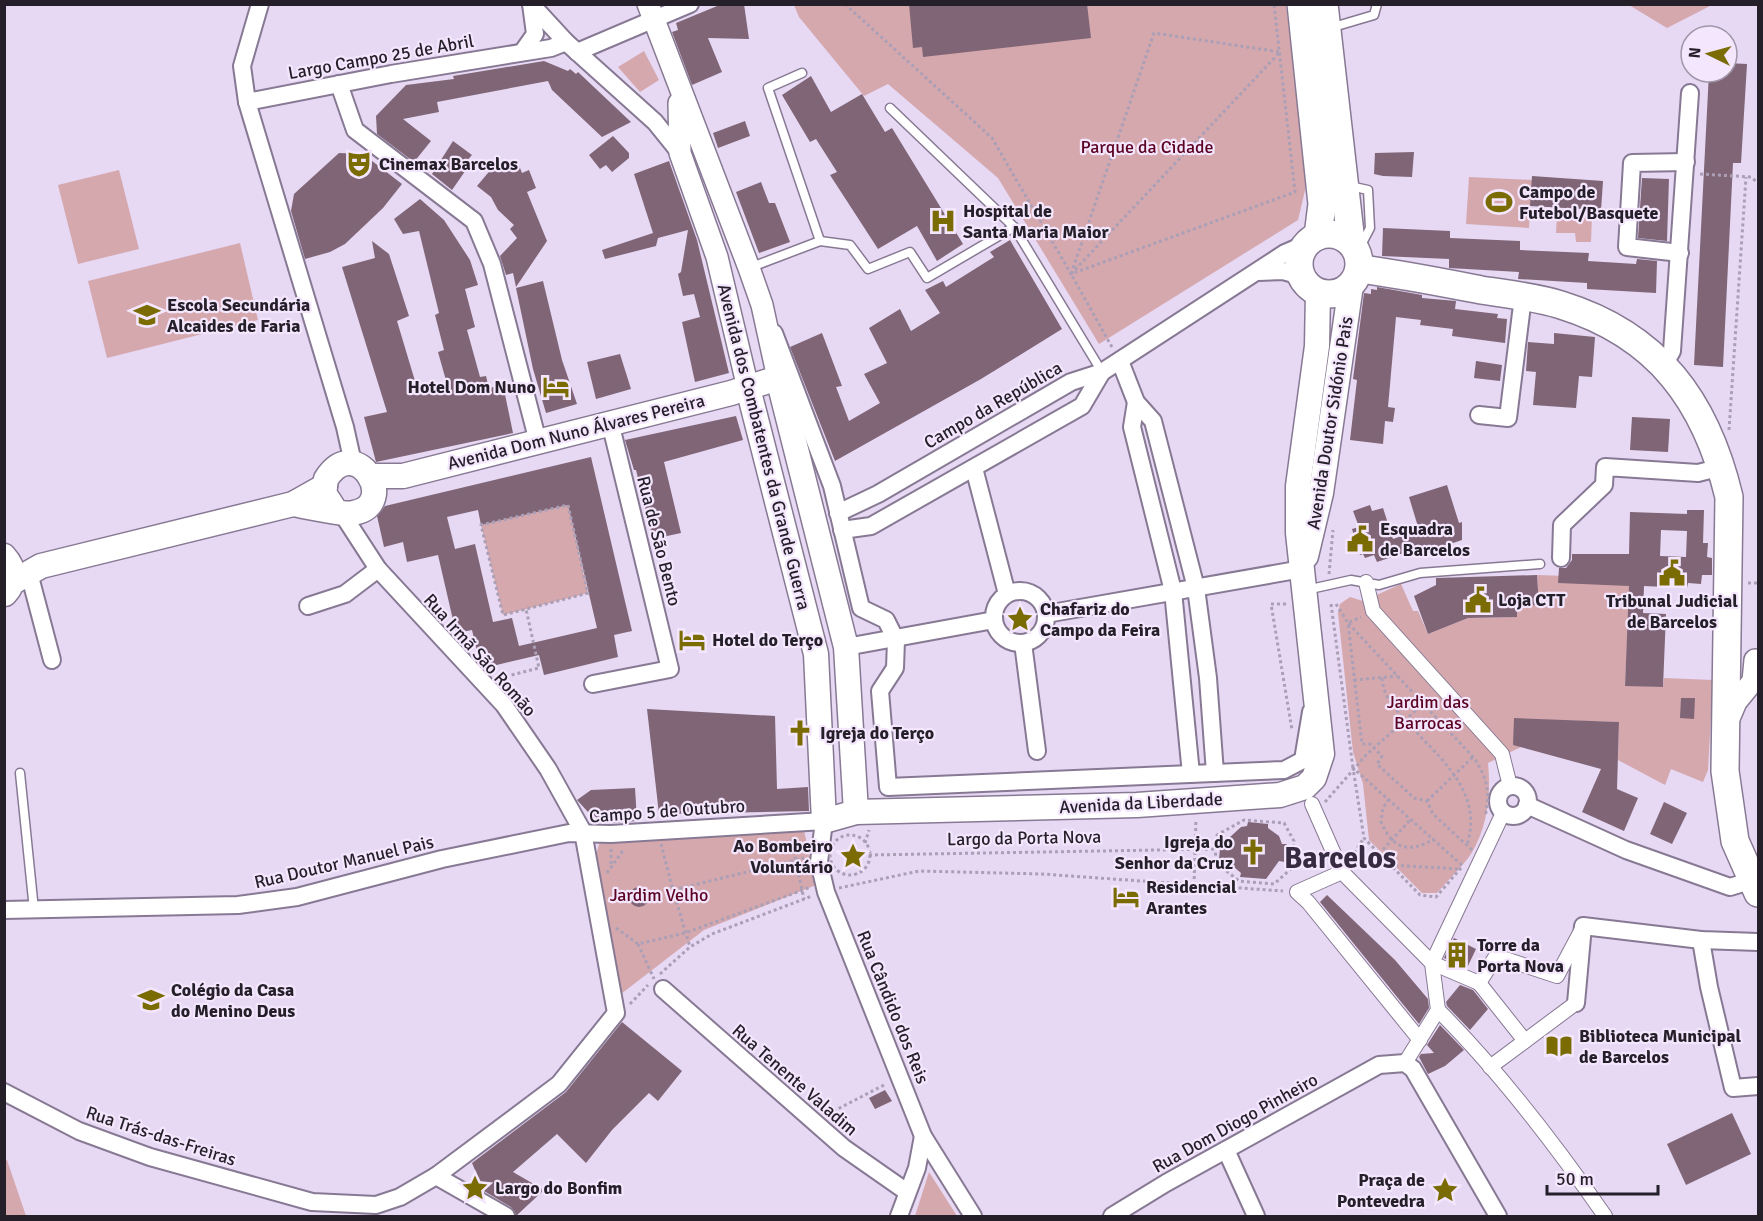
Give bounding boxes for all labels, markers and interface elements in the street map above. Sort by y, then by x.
north arrow [1679,24,1739,84]
street label: Largo Campo 25 de Abril [286,30,476,84]
text: N [1685,46,1706,59]
park label: Parque da Cidade [1080,136,1214,158]
theatre icon: Cinemax Barcelos [344,149,374,179]
place label: Cinemax Barcelos [379,153,518,175]
place label: Campo de Futebol/Basquete [1519,181,1659,224]
sports icon: Campo de Futebol/Basquete [1484,187,1514,217]
place label: Hospital de Santa Maria Maior [963,200,1109,243]
hospital icon: Hospital de Santa Maria Maior [928,206,958,236]
street label: Avenida dos Combatentes da Grande Guerra [713,282,815,612]
place label: Escola Secundária Alcaides de Faria [167,294,310,337]
school or university icon: Escola Secundária Alcaides de Faria [132,300,162,330]
street label: Avenida Doutor Sidónio Pais [1302,315,1358,531]
street label: Campo da República [920,357,1066,453]
hotel icon: Hotel Dom Nuno [541,372,571,402]
place label: Hotel Dom Nuno [408,376,536,398]
street label: Avenida Dom Nuno Álvares Pereira [445,389,707,475]
street label: Rua de São Bento [632,474,686,608]
place label: Esquadra de Barcelos [1380,518,1470,561]
public building icon: Esquadra de Barcelos [1345,524,1375,554]
public building icon: Tribunal Judicial de Barcelos [1657,558,1687,588]
public building icon: Loja CTT [1463,585,1493,615]
street label: Rua Irmã São Romão [419,589,541,721]
place label: Loja CTT [1498,589,1566,611]
place label: Tribunal Judicial de Barcelos [1606,590,1738,633]
place label: Chafariz do Campo da Feira [1040,598,1160,641]
place icon: Chafariz do Campo da Feira [1005,604,1035,634]
hotel icon: Hotel do Terço [677,625,707,655]
place label: Hotel do Terço [712,629,823,651]
park label: Jardim das Barrocas [1387,691,1469,734]
church icon: Igreja do Terço [785,718,815,748]
place label: Igreja do Terço [820,722,934,744]
street label: Avenida da Liberdade [1059,788,1223,818]
street label: Campo 5 de Outubro [588,795,746,827]
street label: Largo da Porta Nova [947,826,1101,850]
street label: Rua Doutor Manuel Pais [252,831,436,893]
place label: Igreja do Senhor da Cruz [1115,831,1233,874]
place label: Ao Bombeiro Voluntário [733,835,833,878]
church icon: Igreja do Senhor da Cruz [1238,837,1268,867]
district label: Barcelos [1284,840,1396,877]
place icon: Ao Bombeiro Voluntário [838,841,868,871]
place label: Residencial Arantes [1146,876,1237,919]
hotel icon: Residencial Arantes [1111,882,1141,912]
park label: Jardim Velho [610,884,708,906]
street label: Rua Cândido dos Reis [852,927,934,1087]
place label: Torre da Porta Nova [1477,934,1564,977]
building icon: Torre da Porta Nova [1442,940,1472,970]
place label: Colégio da Casa do Menino Deus [171,979,295,1022]
school or university icon: Colégio da Casa do Menino Deus [136,985,166,1015]
street label: Rua Tenente Valadim [728,1019,862,1141]
place label: Biblioteca Municipal de Barcelos [1579,1025,1742,1068]
library icon: Biblioteca Municipal de Barcelos [1544,1031,1574,1061]
street label: Rua Dom Diogo Pinheiro [1148,1068,1322,1178]
street label: Rua Trás-das-Freiras [83,1101,239,1171]
scale bar [1547,1158,1658,1196]
text: 50 m [1556,1168,1594,1190]
place label: Praça de Pontevedra [1337,1169,1425,1212]
place icon: Largo do Bonfim [460,1173,490,1203]
place icon: Praça de Pontevedra [1430,1175,1460,1205]
place label: Largo do Bonfim [495,1177,622,1199]

